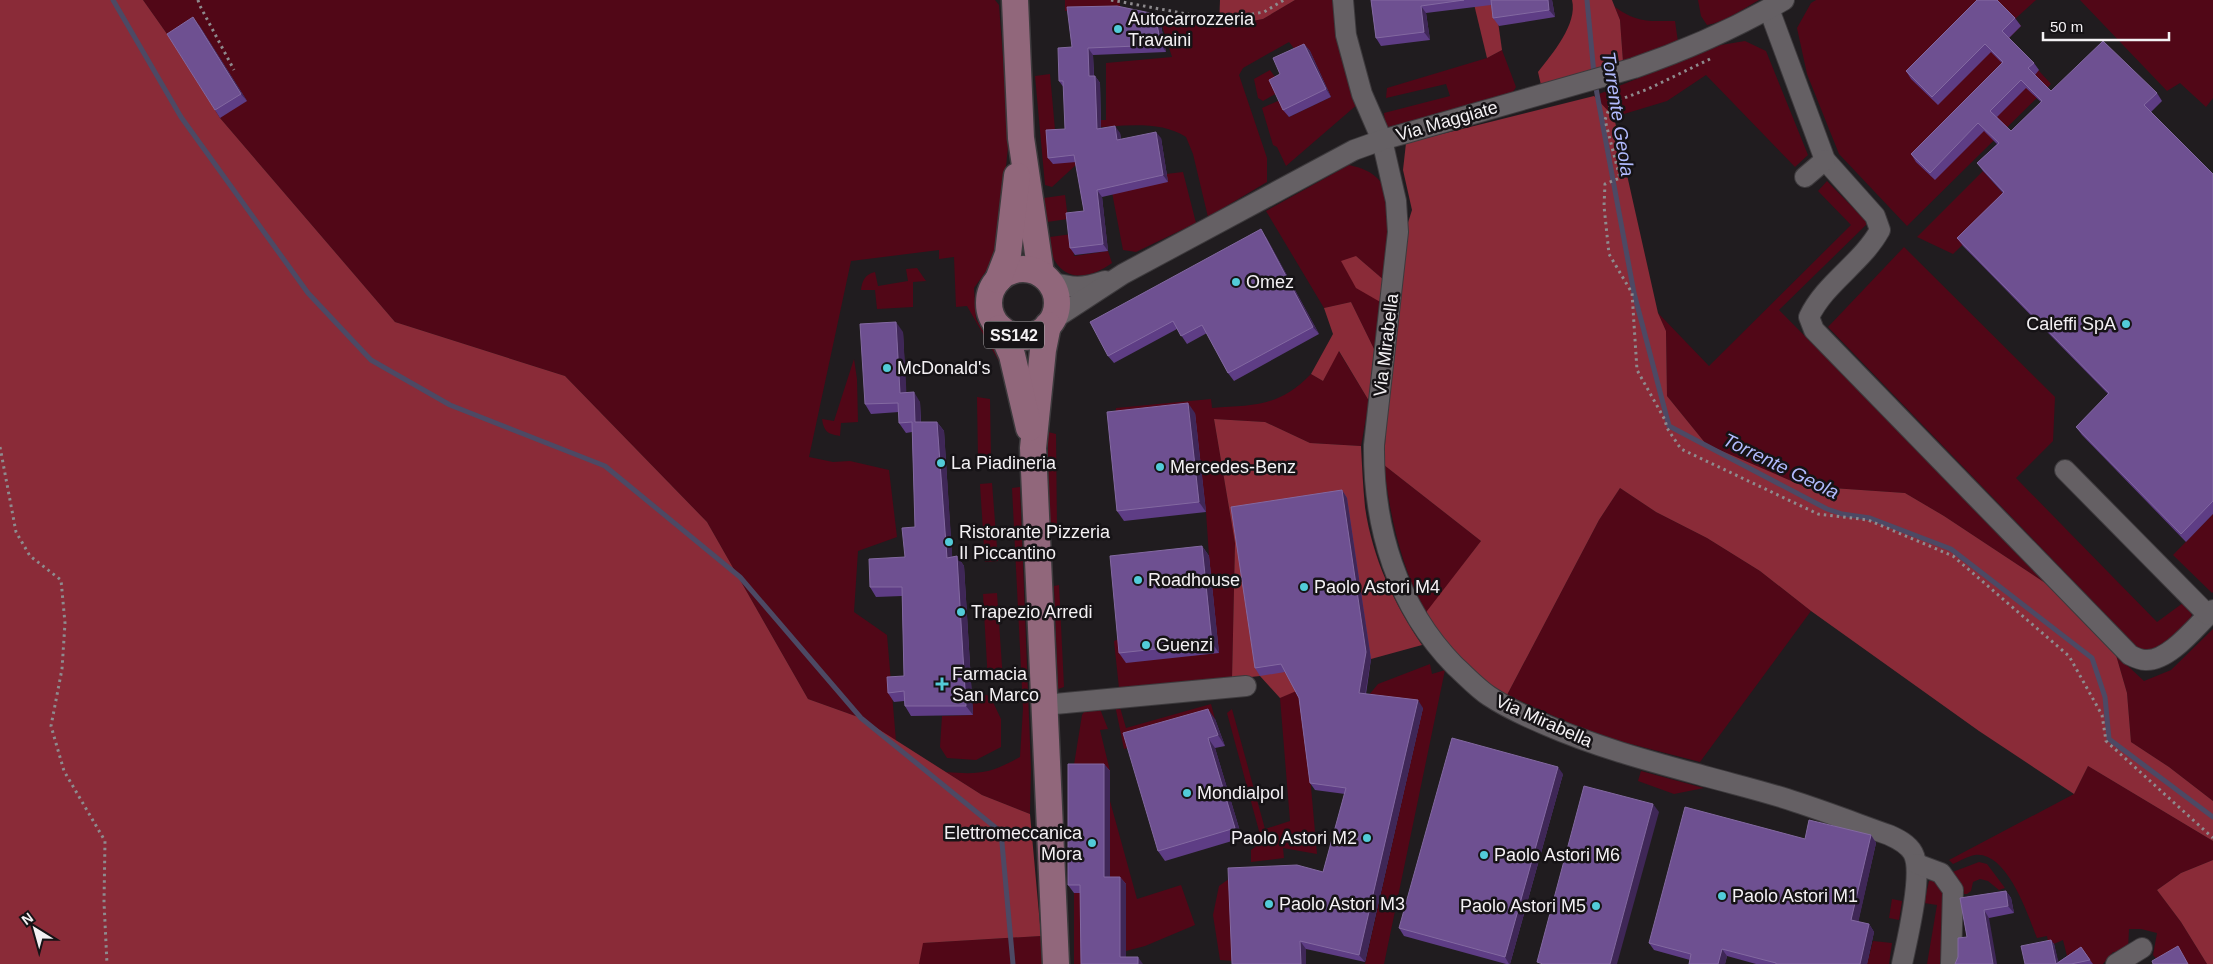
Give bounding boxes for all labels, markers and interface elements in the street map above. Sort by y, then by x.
place label: Autocarrozzeria Travaini [1128,9,1255,50]
scale bar [2043,10,2169,42]
text: 50 m [2050,18,2083,35]
marker: Autocarrozzeria Travaini [1112,23,1124,35]
water label: Torrente Geola [1598,50,1638,178]
street label: Via Maggiate [1394,97,1500,145]
place label: Omez [1246,272,1294,292]
marker: Omez [1230,276,1242,288]
street label: Via Mirabella [1370,291,1402,398]
place label: Caleffi SpA [2026,314,2116,334]
marker: Caleffi SpA [2120,318,2132,330]
road number: SS142 [984,322,1044,348]
place label: McDonald's [897,358,990,378]
marker: McDonald's [881,362,893,374]
water label: Torrente Geola [1720,429,1842,503]
place label: La Piadineria [951,453,1057,473]
marker: La Piadineria [935,457,947,469]
place label: Mercedes-Benz [1170,457,1296,477]
marker: Mercedes-Benz [1154,461,1166,473]
place label: Ristorante Pizzeria Il Piccantino [959,522,1111,563]
marker: Ristorante Pizzeria Il Piccantino [943,536,955,548]
place label: Roadhouse [1148,570,1240,590]
marker: Roadhouse [1132,574,1144,586]
place label: Paolo Astori M4 [1314,577,1440,597]
marker: Paolo Astori M4 [1298,581,1310,593]
place label: Trapezio Arredi [971,602,1092,622]
marker: Trapezio Arredi [955,606,967,618]
place label: Guenzi [1156,635,1213,655]
marker: Guenzi [1140,639,1152,651]
place label: Farmacia San Marco [952,664,1039,705]
marker: Farmacia San Marco [936,678,948,690]
street label: Via Mirabella [1493,691,1596,752]
place label: Mondialpol [1197,783,1284,803]
marker: Mondialpol [1181,787,1193,799]
place label: Elettromeccanica Mora [944,823,1083,864]
place label: Paolo Astori M2 [1231,828,1357,848]
marker: Paolo Astori M2 [1361,832,1373,844]
marker: Elettromeccanica Mora [1086,837,1098,849]
place label: Paolo Astori M6 [1494,845,1620,865]
marker: Paolo Astori M6 [1478,849,1490,861]
place label: Paolo Astori M1 [1732,886,1858,906]
marker: Paolo Astori M1 [1716,890,1728,902]
place label: Paolo Astori M3 [1279,894,1405,914]
place label: Paolo Astori M5 [1460,896,1586,916]
marker: Paolo Astori M3 [1263,898,1275,910]
marker: Paolo Astori M5 [1590,900,1602,912]
north arrow [10,904,60,954]
text: N [18,909,36,928]

